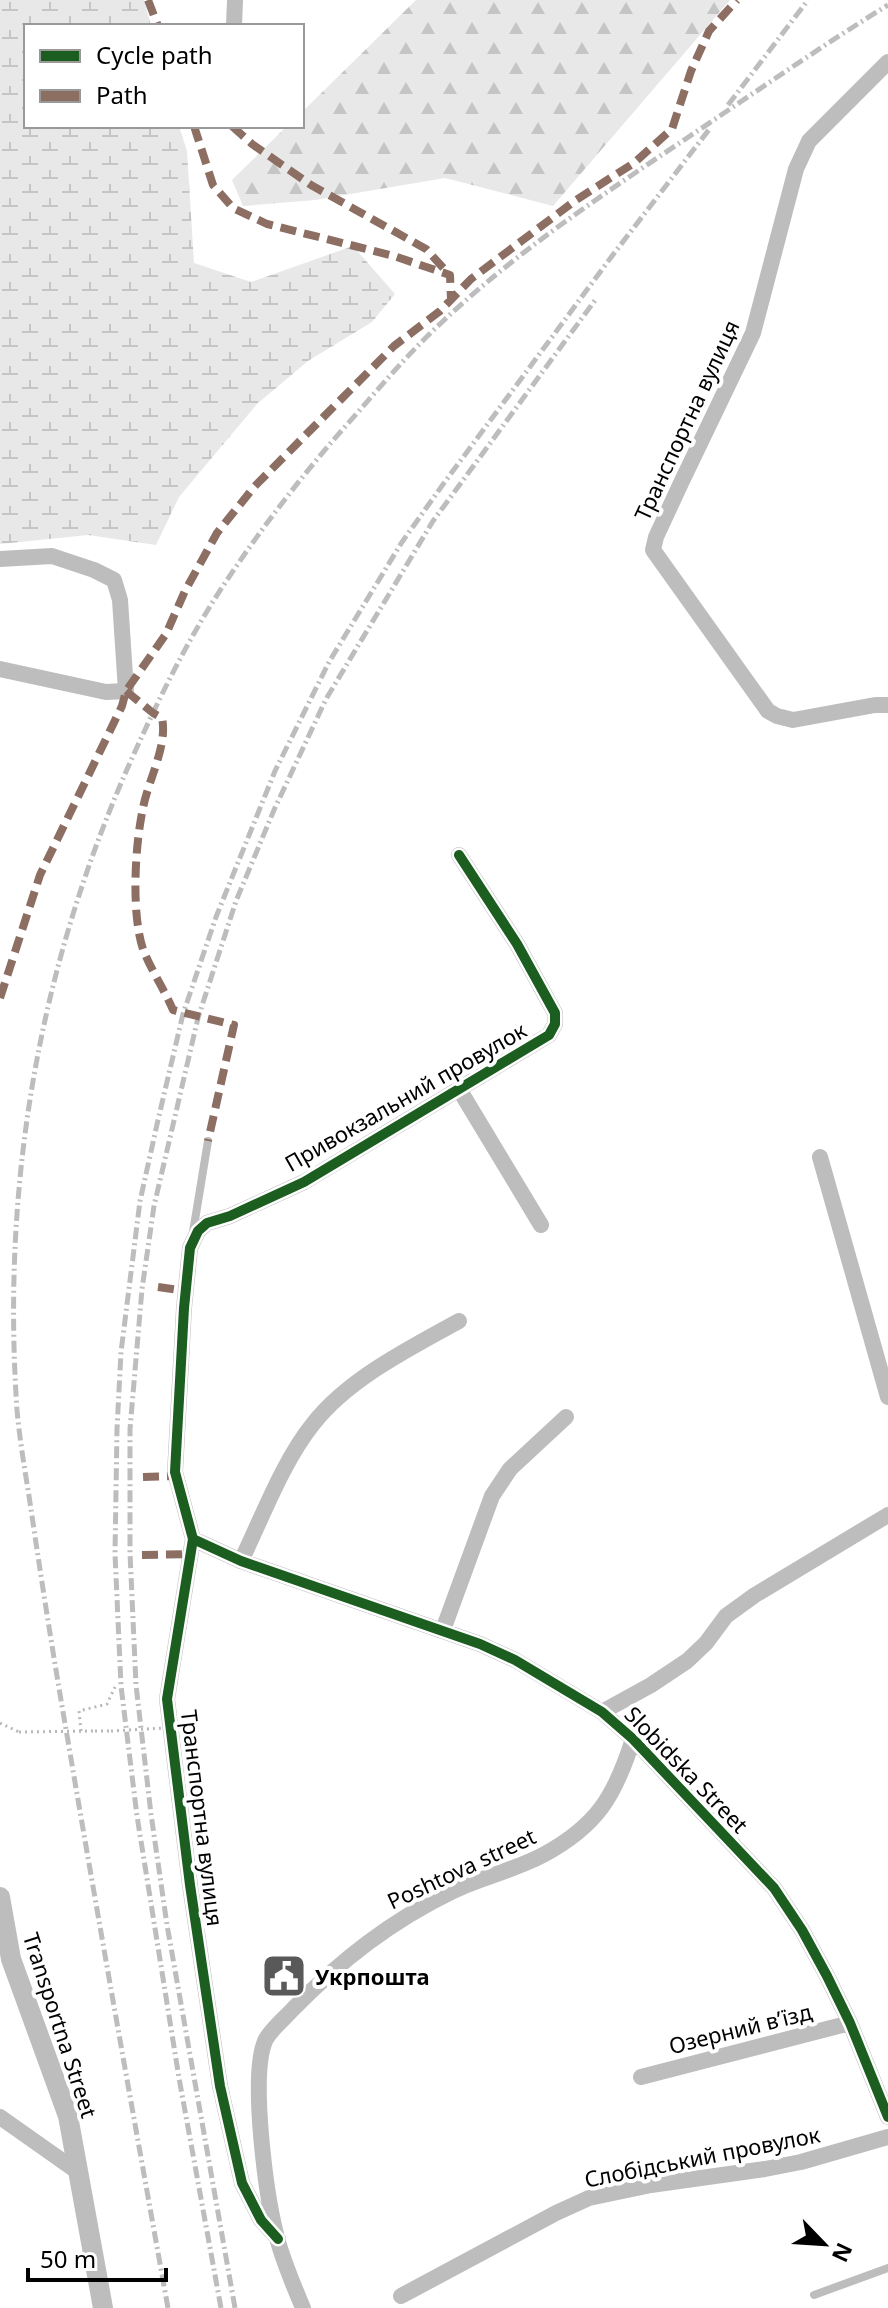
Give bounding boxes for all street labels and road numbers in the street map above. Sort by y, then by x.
street label: Транспортна вулиця [626,315,746,525]
street label: Привокзальний провулок [279,1014,532,1178]
street label: Slobidska Street [619,1699,755,1839]
street label: Транспортна вулиця [175,1708,231,1928]
street label: Poshtova street [382,1820,540,1916]
street label: Transportna Street [17,1928,105,2122]
street label: Озерний в’їзд [665,1996,815,2060]
street label: Слобідський провулок [582,2118,823,2194]

